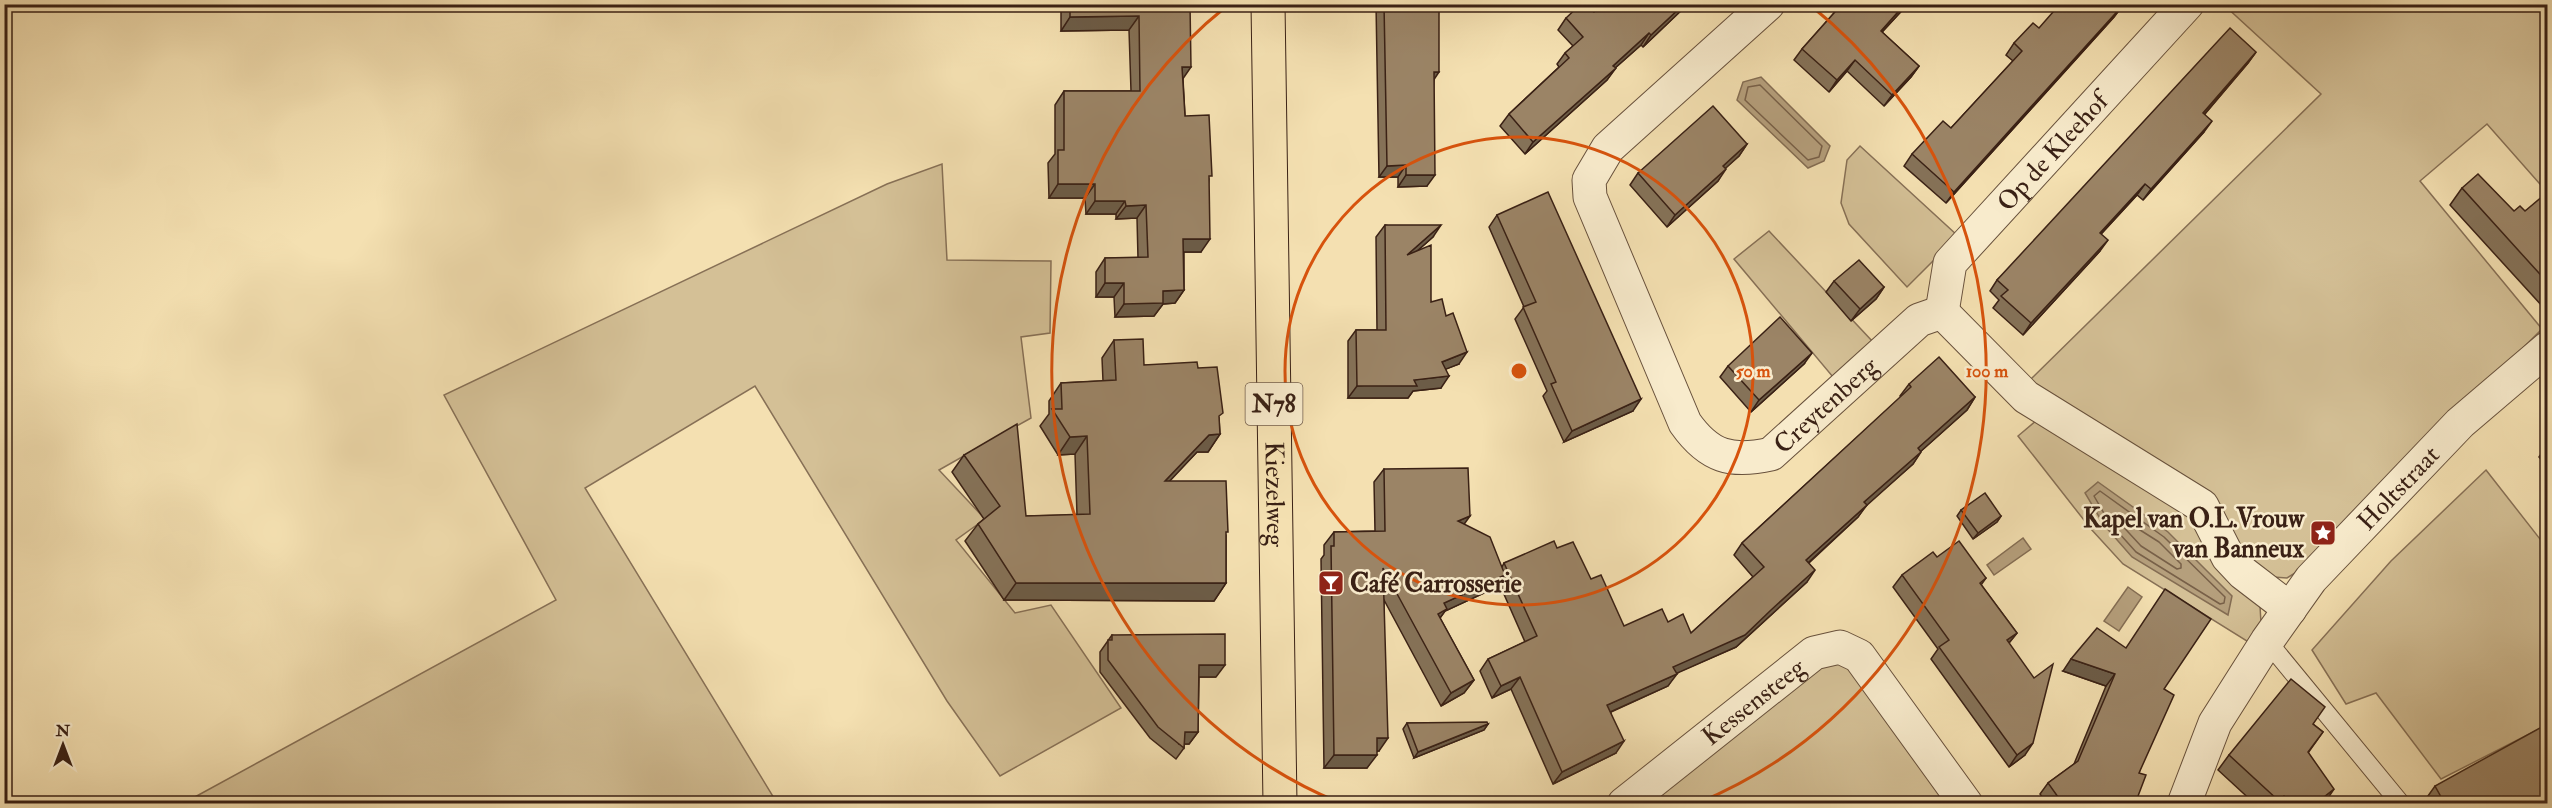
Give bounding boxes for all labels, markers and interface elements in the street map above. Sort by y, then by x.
street label: Op de Kleehof [1990,83,2118,218]
street label: Creytenberg [1767,349,1886,461]
text: 50 m [1736,360,1771,383]
text: 100 m [1966,360,2009,383]
centre of rings [1509,361,1529,381]
road number: N78 [1246,383,1302,425]
street label: Holtstraat [2351,439,2447,538]
street label: Kiezelweg [1258,441,1291,548]
place label: Kapel van O.L.Vrouw van Banneux [2083,503,2305,565]
place icon: Kapel van O.L.Vrouw van Banneux [2308,518,2338,548]
bar icon: Café Carrosserie [1316,568,1346,598]
place label: Café Carrosserie [1350,568,1522,600]
street label: Kessensteeg [1696,651,1813,753]
north arrow [33,715,93,775]
text: N [55,721,71,741]

